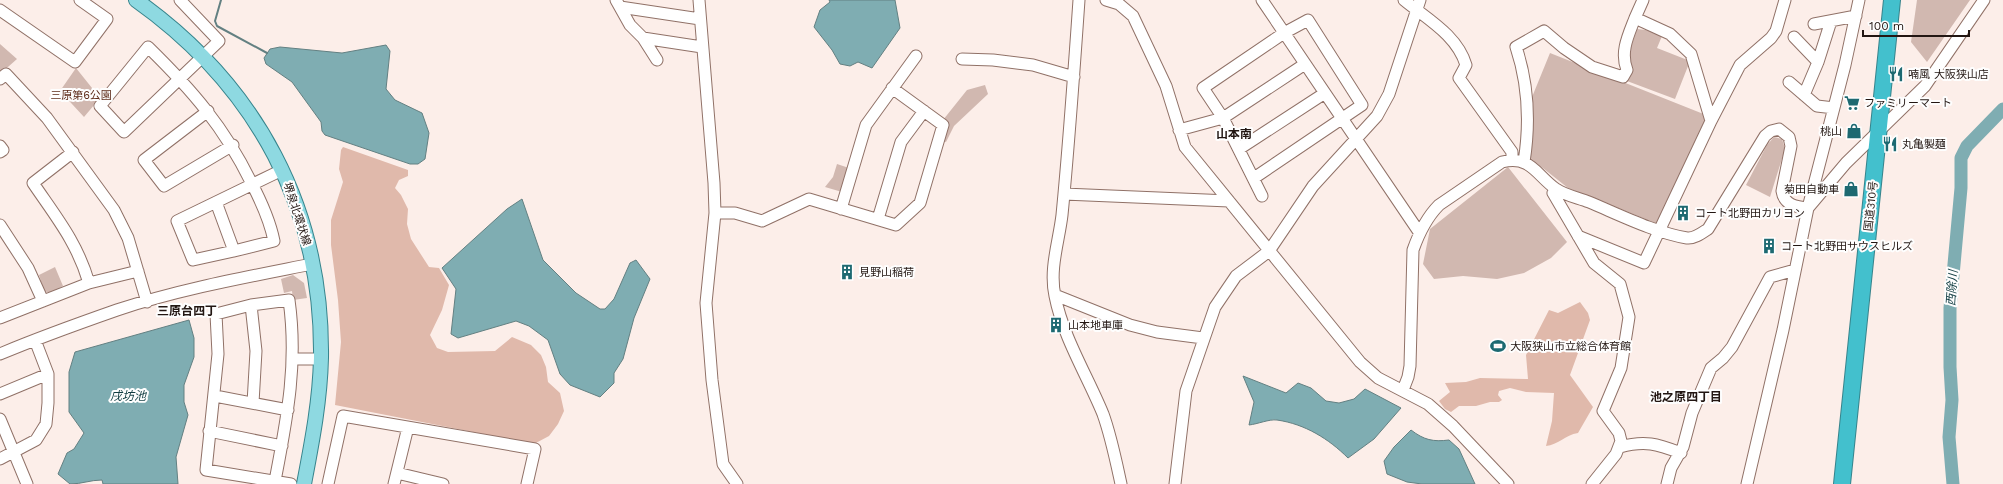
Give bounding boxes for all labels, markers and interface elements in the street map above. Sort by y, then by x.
scale bar [1863,12,1969,38]
text: 100 m [1869,19,1904,33]
restaurant icon: 喃風 大阪狭山店 [1887,65,1905,83]
place label: 喃風 大阪狭山店 [1908,68,1989,81]
park label: 三原第6公園 [50,89,112,102]
supermarket icon: ファミリーマート [1843,94,1861,112]
place label: ファミリーマート [1864,97,1952,110]
shop icon: 桃山 [1845,122,1863,140]
place label: 桃山 [1820,125,1842,138]
district label: 山本南 [1216,127,1252,141]
restaurant icon: 丸亀製麺 [1881,135,1899,153]
place label: 丸亀製麺 [1902,138,1946,151]
shop icon: 菊田自動車 [1842,180,1860,198]
street label: 国道310号 [1862,180,1880,232]
street label: 堺泉北環状線 [281,181,313,247]
place label: 菊田自動車 [1784,183,1839,196]
building icon: コート北野田カリヨン [1674,204,1692,222]
place label: コート北野田カリヨン [1695,207,1805,220]
building icon: コート北野田サウスヒルズ [1760,237,1778,255]
place label: コート北野田サウスヒルズ [1781,240,1913,253]
building icon: 見野山稲荷 [838,263,856,281]
place label: 見野山稲荷 [859,266,914,279]
water label: 西除川 [1944,268,1960,306]
district label: 三原台四丁 [157,304,217,318]
building icon: 山本地車庫 [1047,316,1065,334]
place label: 山本地車庫 [1068,319,1123,332]
sports icon: 大阪狭山市立総合体育館 [1489,337,1507,355]
place label: 大阪狭山市立総合体育館 [1510,340,1631,353]
water label: 戌坊池 [110,389,147,403]
district label: 池之原四丁目 [1650,390,1722,404]

